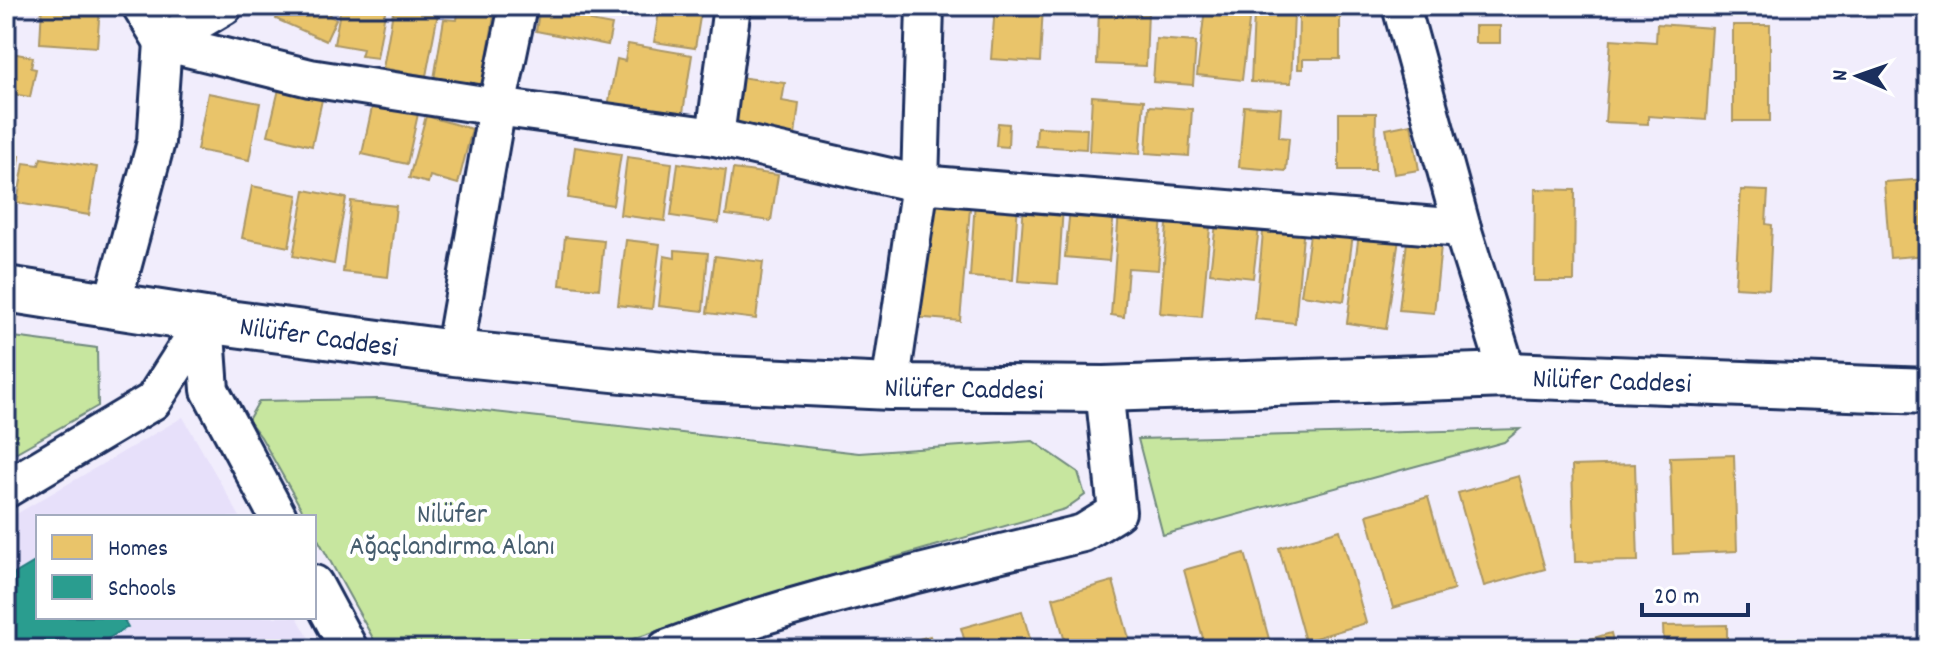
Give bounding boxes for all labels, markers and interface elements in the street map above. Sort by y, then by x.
north arrow [1818,36,1898,116]
text: N [1826,69,1857,81]
street label: Nilüfer Caddesi [237,309,400,371]
street label: Nilüfer Caddesi [1532,361,1692,407]
street label: Nilüfer Caddesi [884,371,1044,413]
park label: Nilüfer Ağaçlandırma Alanı [349,497,555,569]
legend [36,515,316,619]
text: Homes [108,533,168,567]
scale bar [1642,567,1748,617]
text: Schools [108,573,176,607]
text: 20 m [1654,581,1700,615]

